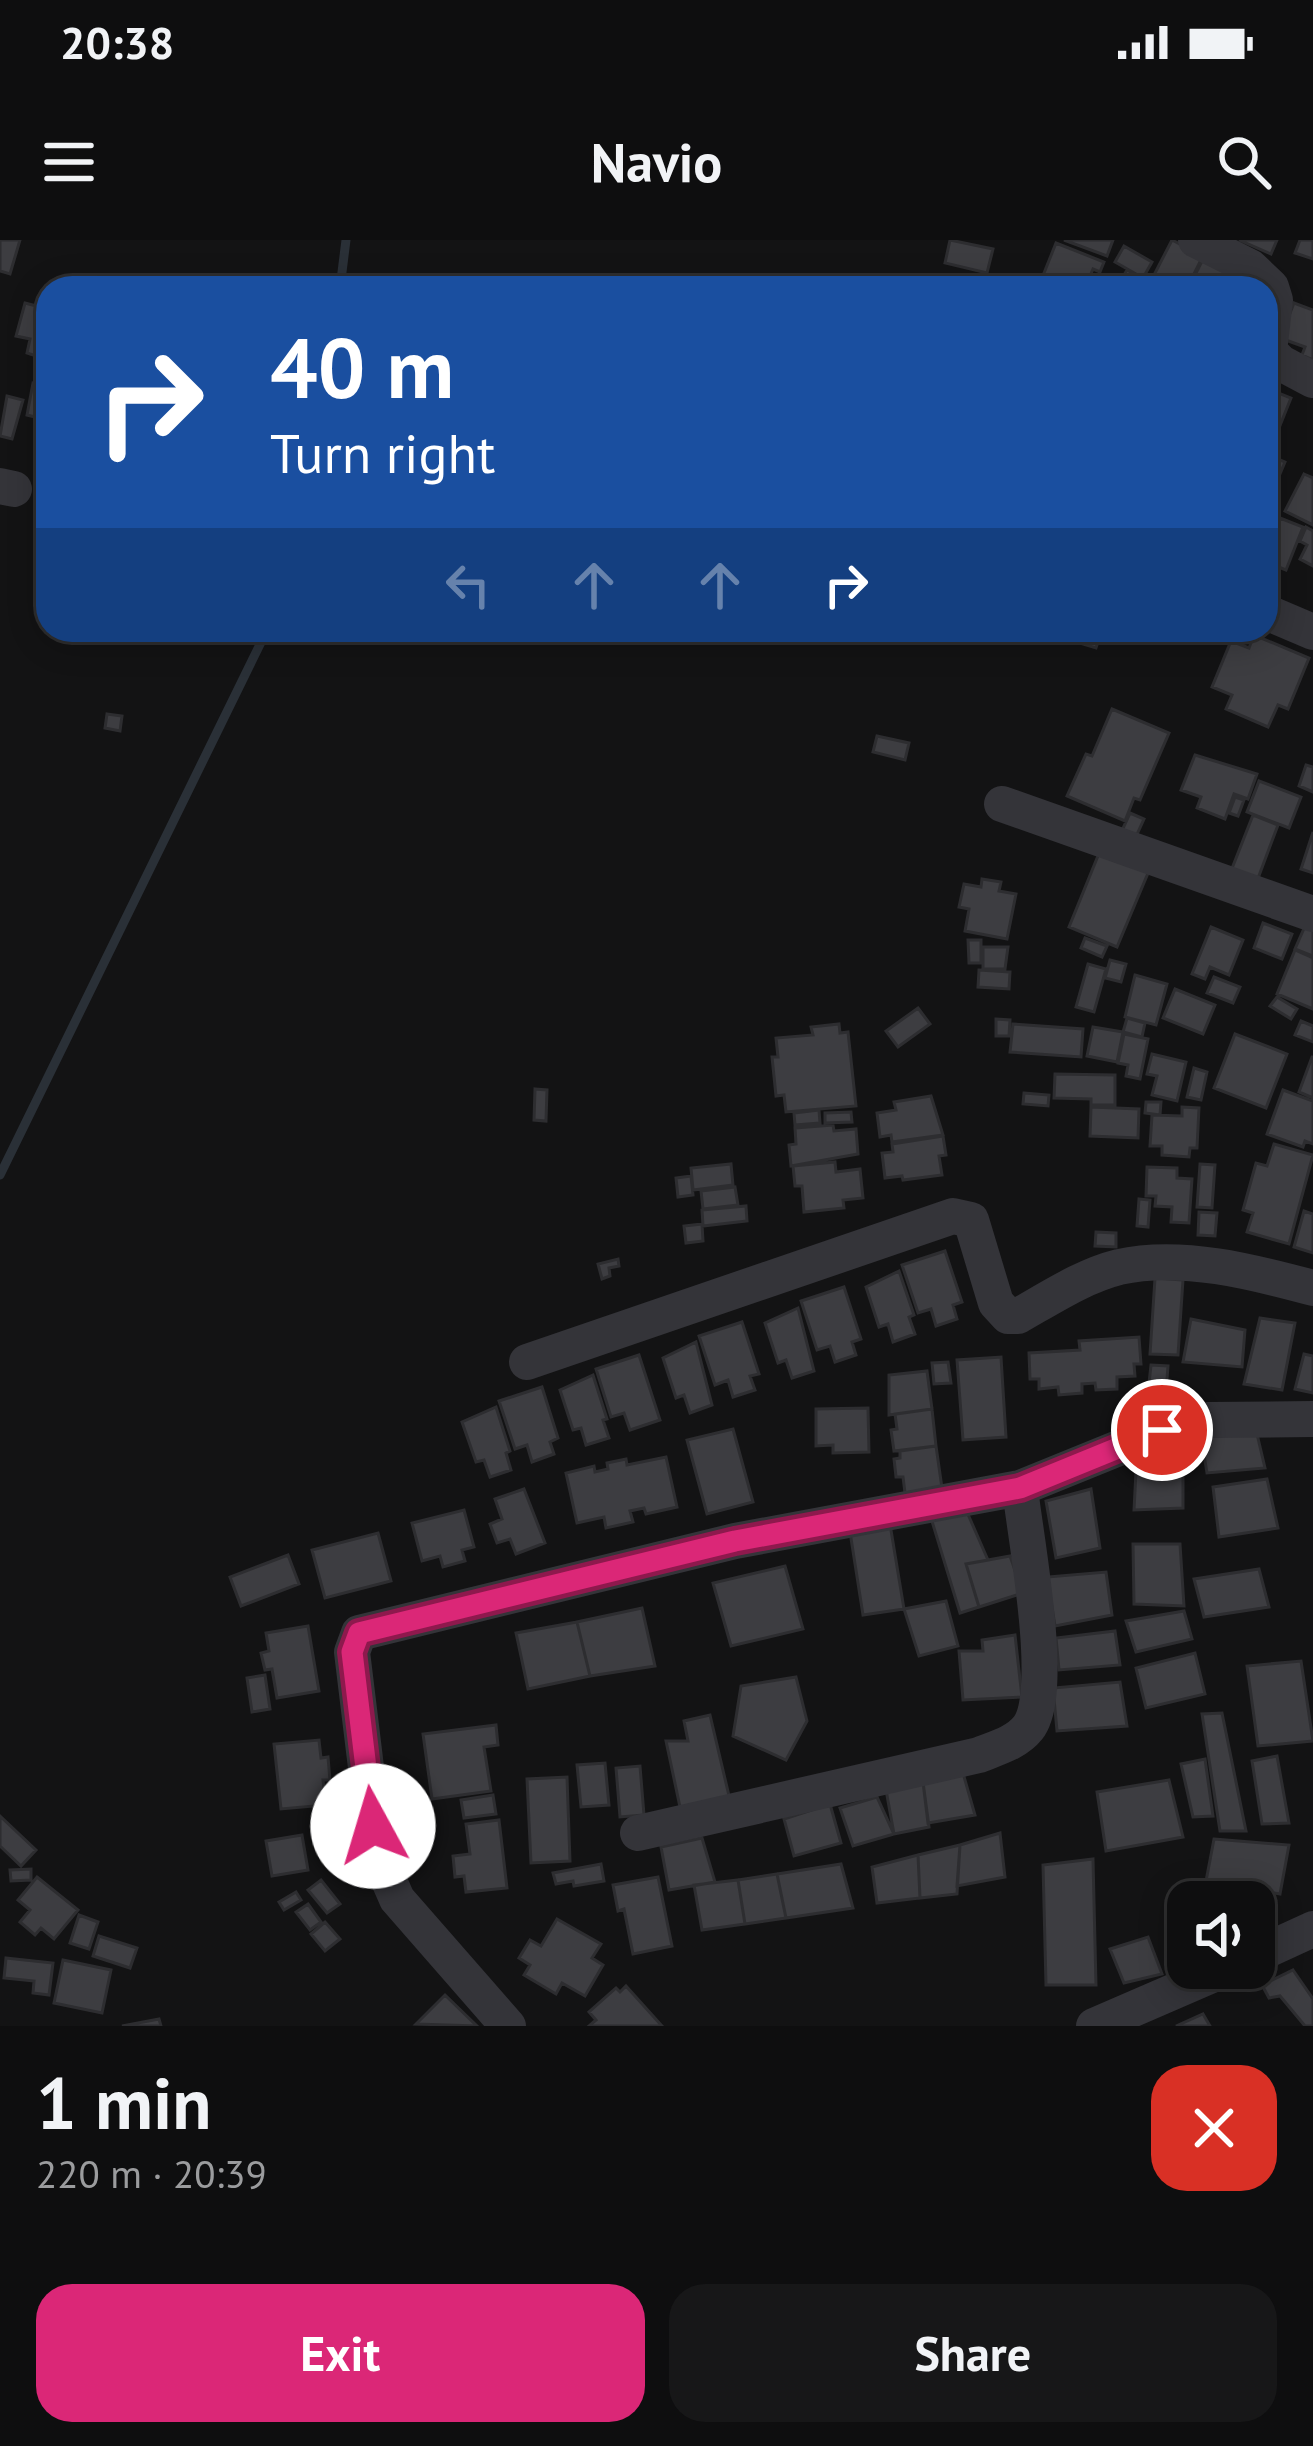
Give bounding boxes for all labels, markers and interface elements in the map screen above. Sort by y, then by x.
text: 20:38 [60,13,174,71]
text: Navio [591,127,722,197]
icon: menu [36,129,102,195]
icon: search [1211,129,1277,195]
text: 40 m [270,312,454,421]
icon: right [72,324,228,480]
text: Turn right [270,418,495,488]
icon: left [435,552,501,618]
icon: ahead [561,552,627,618]
icon: ahead [687,552,753,618]
icon: right [813,552,879,618]
pin [1111,1379,1213,1481]
icon: arrive [1129,1397,1195,1463]
position arrow [310,1763,436,1889]
map controls [1167,1881,1275,1989]
button: sound [1167,1881,1275,1989]
text: 1 min [36,2056,212,2149]
button: close [1151,2065,1277,2191]
text: 220 m · 20:39 [36,2148,267,2199]
button: Exit [36,2284,645,2422]
button: Share [669,2284,1277,2422]

